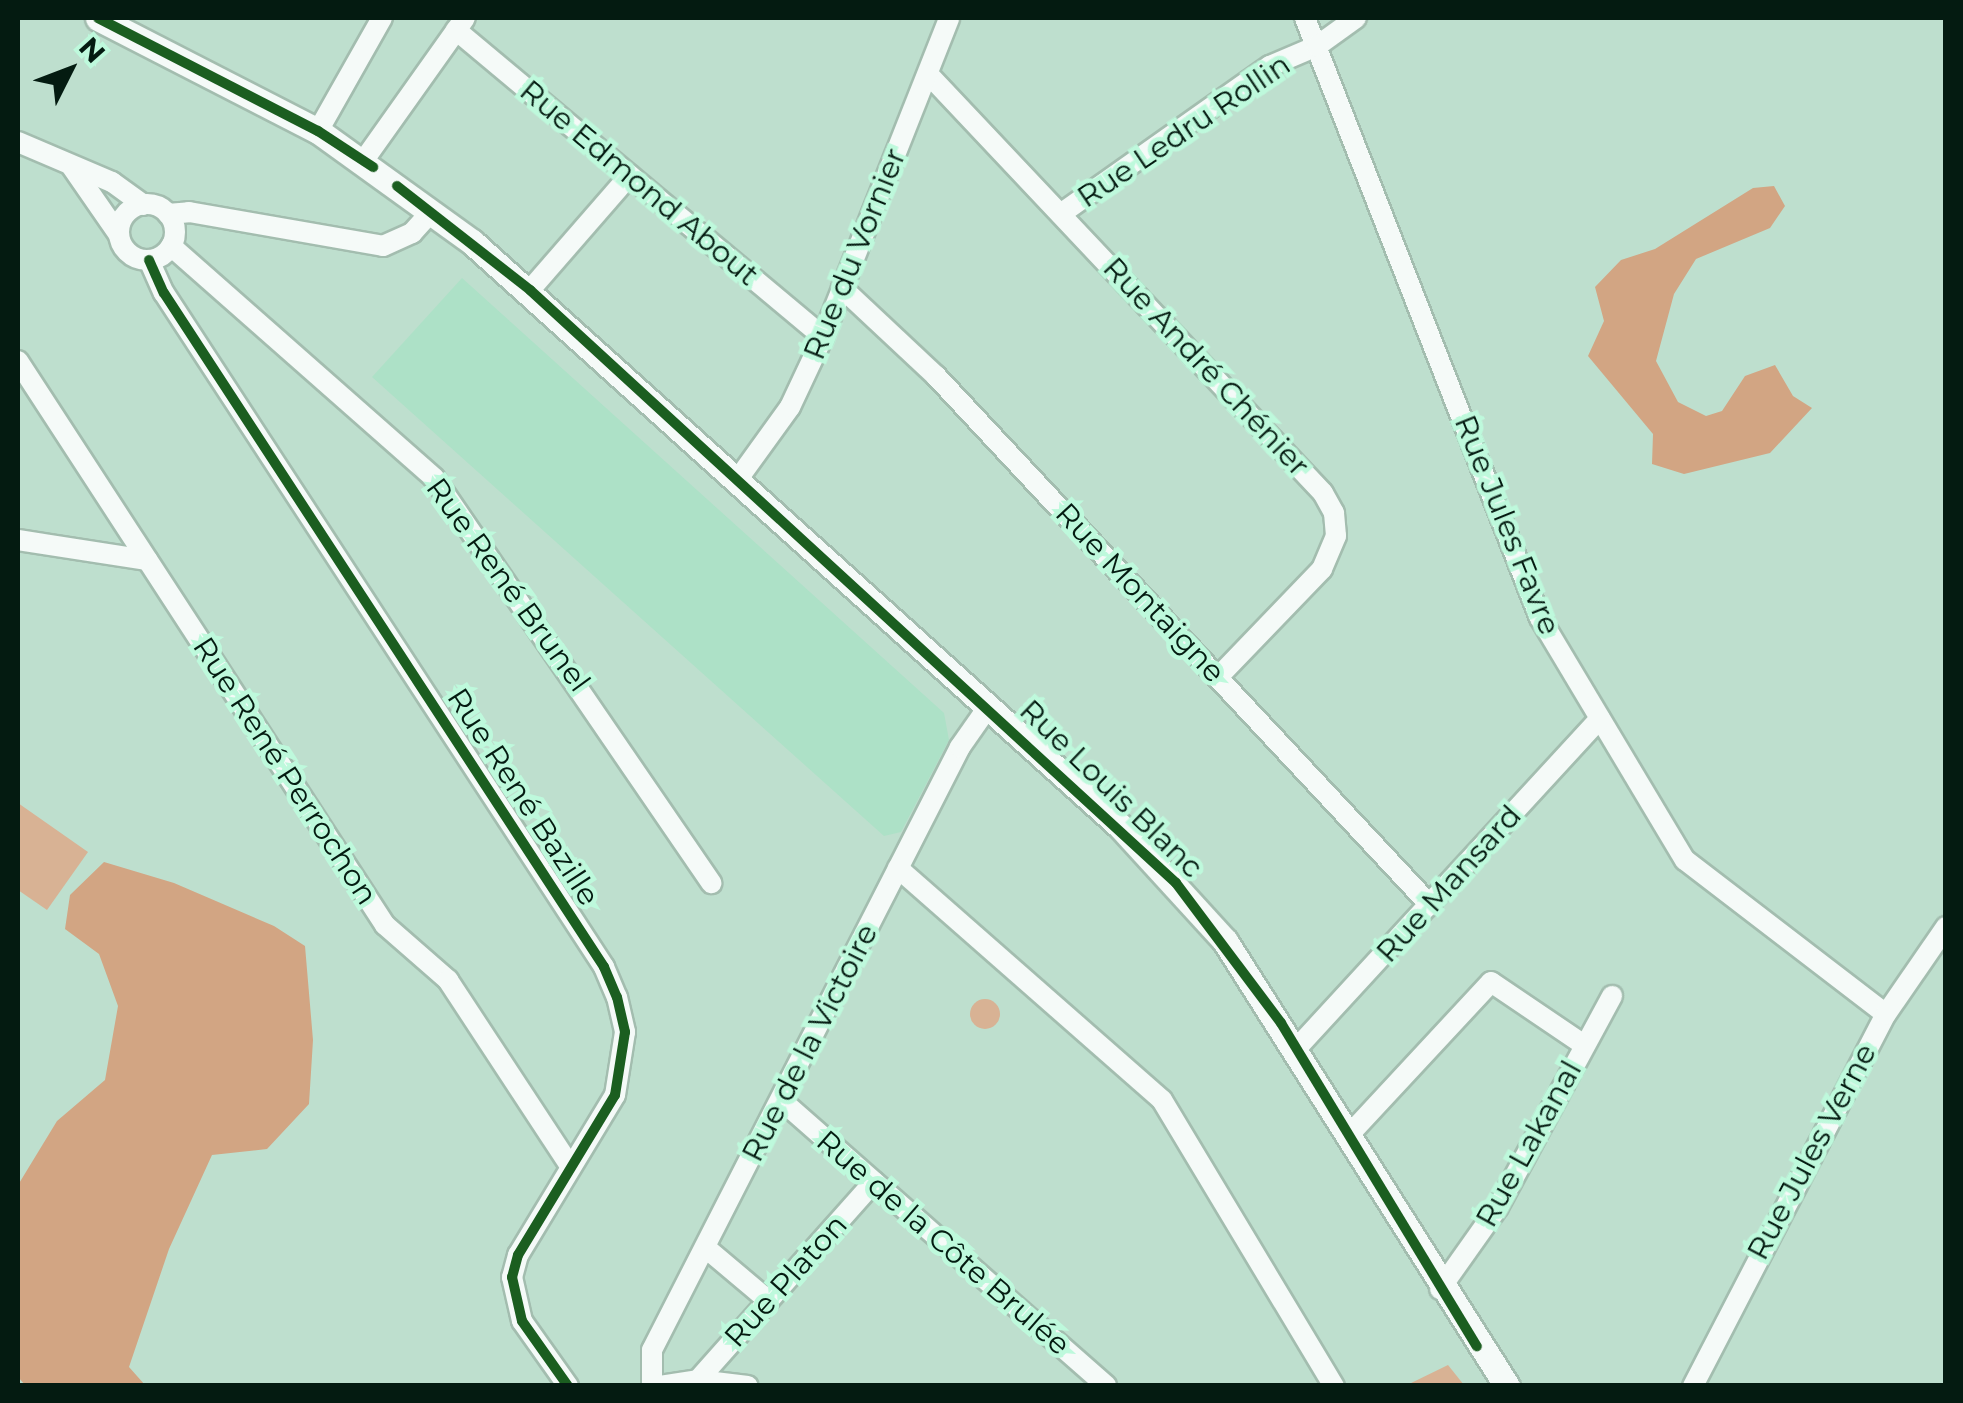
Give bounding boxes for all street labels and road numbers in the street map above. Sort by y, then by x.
street label: Rue Ledru Rollin [1071,47,1297,215]
street label: Rue Edmond About [512,73,766,293]
street label: Rue du Vornier [796,143,914,365]
street label: Rue André Chénier [1095,250,1317,484]
street label: Rue Jules Favre [1447,410,1567,640]
street label: Rue René Brunel [418,471,598,699]
street label: Rue Montaigne [1048,496,1232,690]
street label: Rue René Perrochon [185,631,385,911]
street label: Rue René Bazille [439,682,607,912]
street label: Rue Louis Blanc [1012,693,1210,885]
street label: Rue Mansard [1369,798,1529,970]
street label: Rue de la Victoire [735,918,885,1168]
street label: Rue Jules Verne [1740,1038,1884,1266]
street label: Rue Lakanal [1469,1055,1589,1233]
street label: Rue de la Côte Brulée [809,1123,1077,1363]
street label: Rue Platon [717,1207,855,1355]

